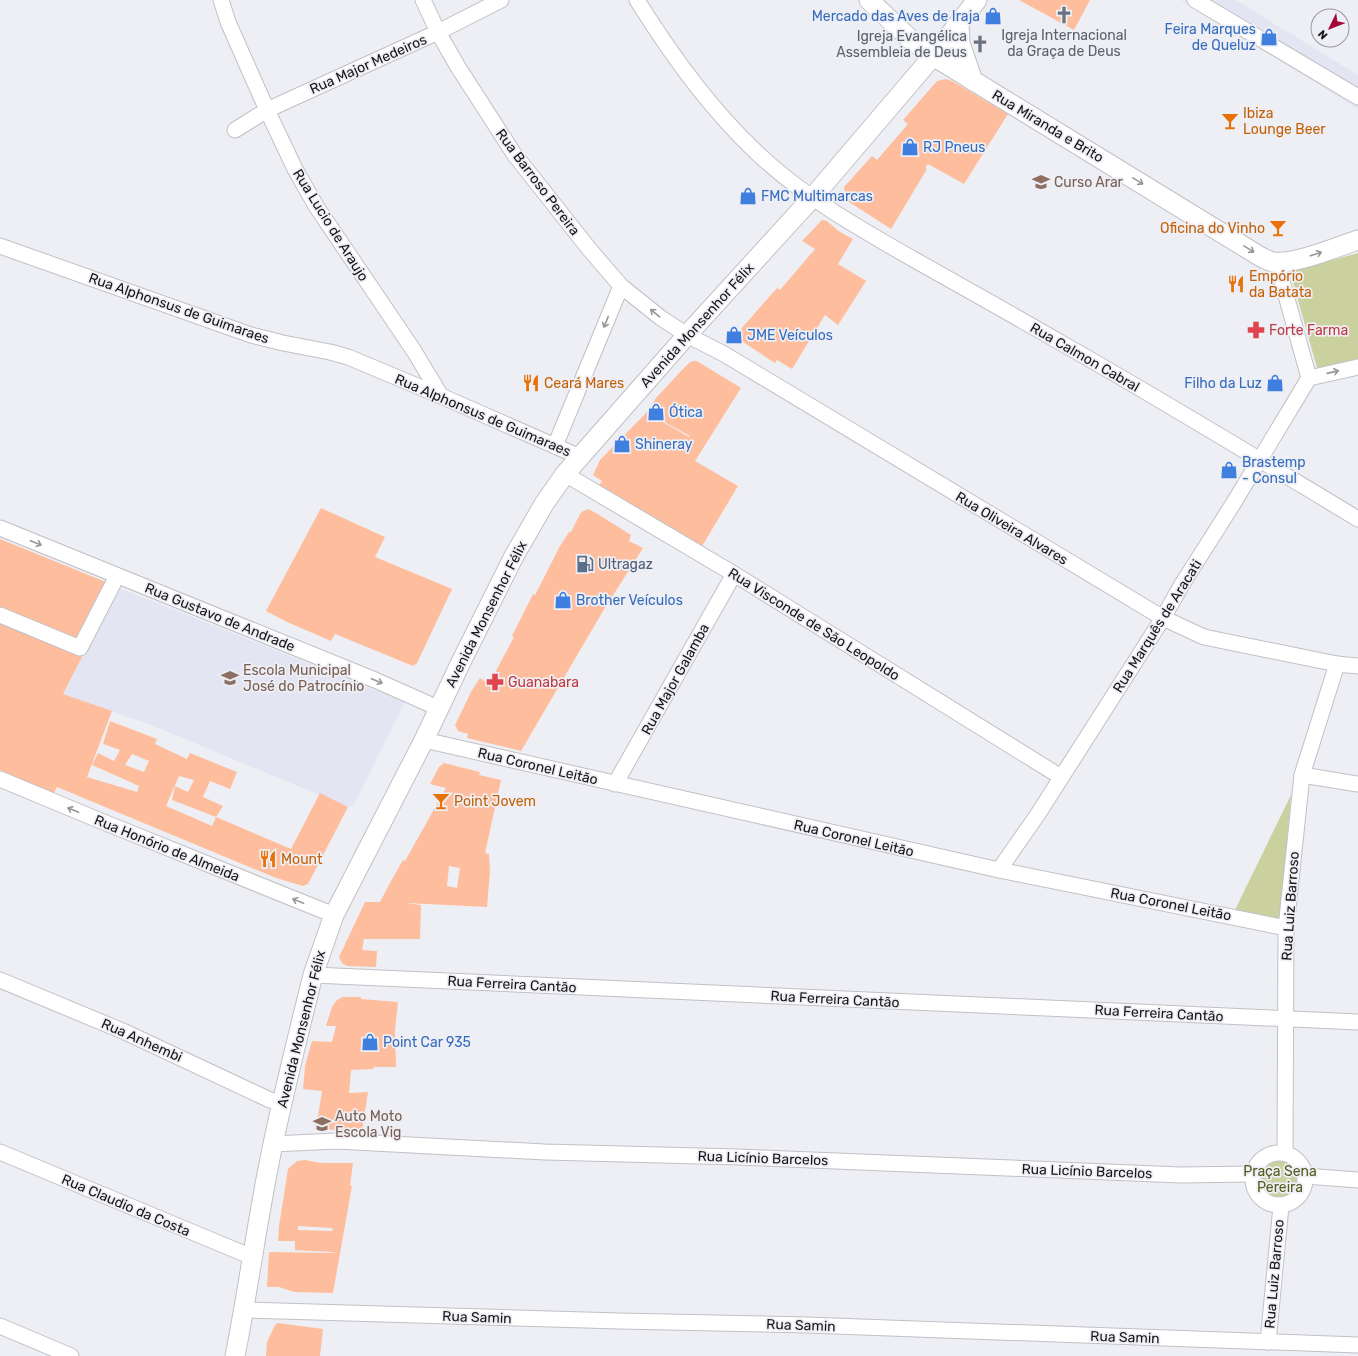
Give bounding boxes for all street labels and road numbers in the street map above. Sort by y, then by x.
street label: Rua Major Medeiros [307,31,430,98]
street label: Rua Miranda e Brito [989,86,1107,166]
street label: Rua Barroso Pereira [492,126,583,239]
street label: Rua Lucio de Araujo [289,166,372,284]
street label: Avenida Monsenhor Félix [637,259,758,391]
street label: Rua Alphonsus de Guimaraes [86,270,271,347]
street label: Rua Calmon Cabral [1027,319,1142,396]
street label: Rua Alphonsus de Guimaraes [392,371,573,460]
street label: Rua Oliveira Alvares [953,488,1071,569]
street label: Avenida Monsenhor Félix [442,538,531,690]
street label: Rua Marquês de Aracati [1109,557,1205,696]
street label: Rua Visconde de São Leopoldo [725,564,903,684]
street label: Rua Gustavo de Andrade [142,580,298,655]
street label: Rua Major Galamba [638,621,713,738]
street label: Rua Coronel Leitão [476,744,600,789]
street label: Rua Honório de Almeida [92,812,242,885]
street label: Rua Coronel Leitão [792,816,916,861]
street label: Rua Luiz Barroso [1278,851,1303,961]
street label: Rua Coronel Leitão [1109,884,1233,925]
street label: Avenida Monsenhor Félix [274,948,329,1110]
street label: Rua Ferreira Cantão [447,973,577,996]
street label: Rua Ferreira Cantão [770,988,900,1011]
street label: Rua Ferreira Cantão [1094,1002,1224,1025]
street label: Rua Anhembi [99,1015,185,1066]
street label: Rua Licínio Barcelos [697,1148,829,1169]
street label: Rua Licínio Barcelos [1021,1161,1153,1182]
street label: Rua Claudio da Costa [59,1171,193,1240]
street label: Rua Luiz Barroso [1261,1219,1288,1329]
street label: Rua Samin [442,1308,512,1327]
street label: Rua Samin [766,1316,836,1335]
street label: Rua Samin [1090,1328,1160,1347]

